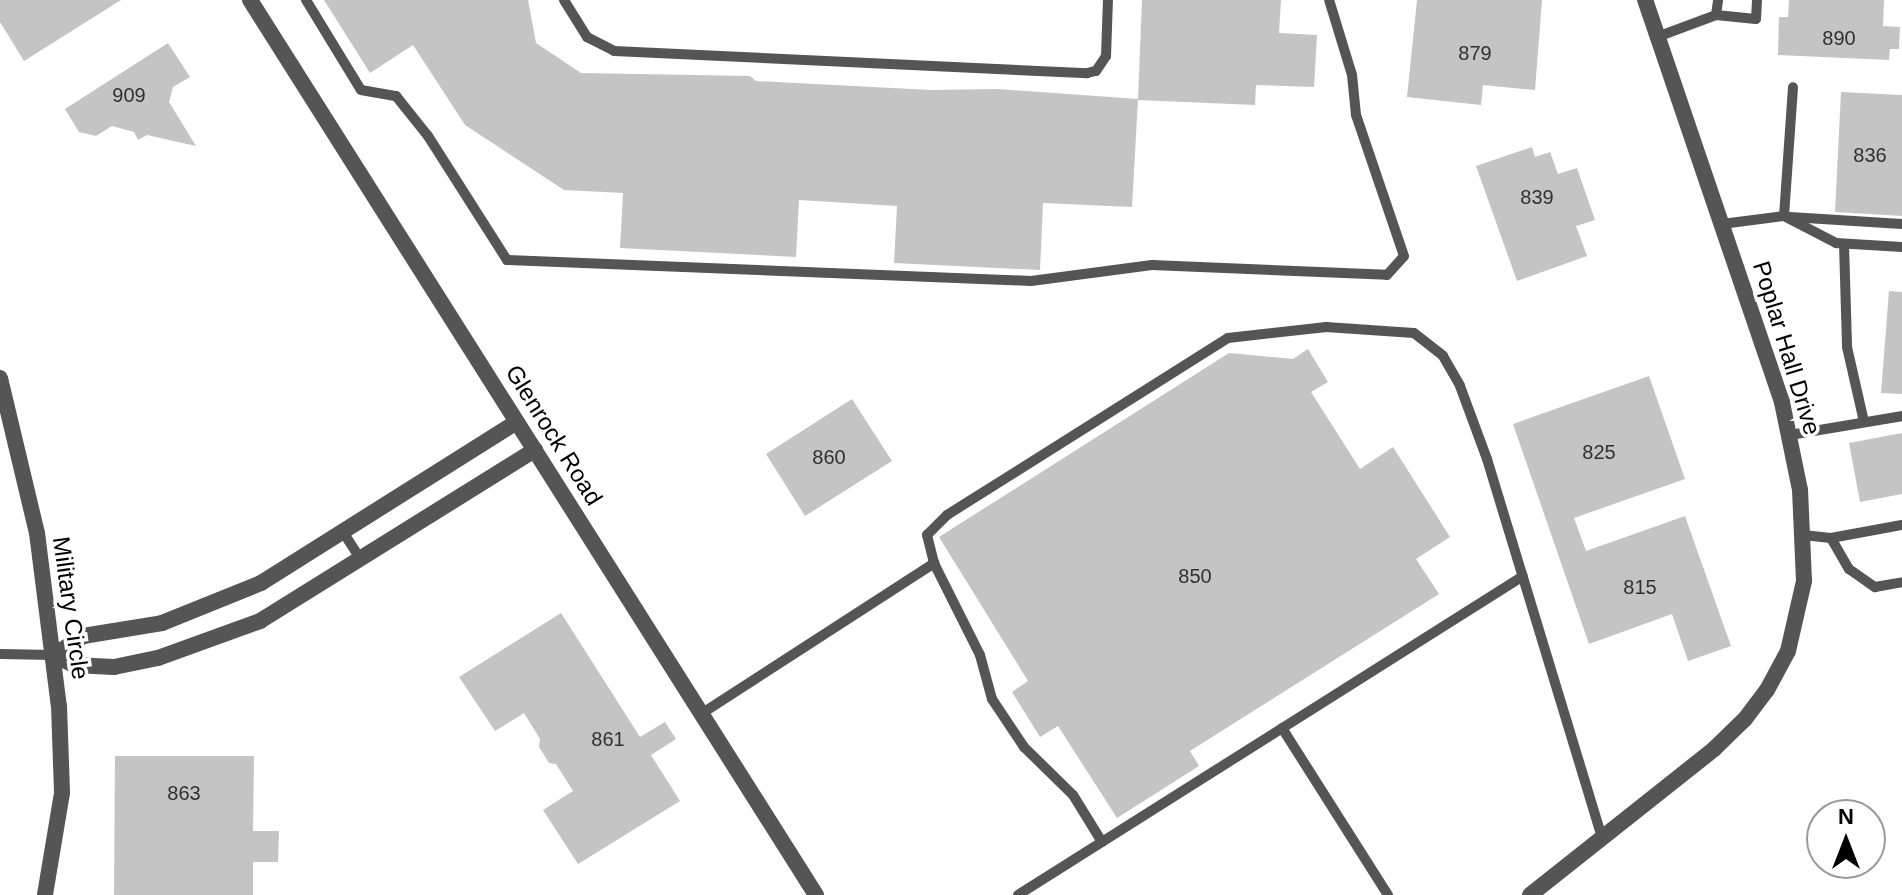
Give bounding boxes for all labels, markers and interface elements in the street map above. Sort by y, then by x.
house number: 890 [1822,26,1856,50]
house number: 879 [1458,41,1492,65]
house number: 909 [112,83,146,107]
house number: 836 [1853,143,1887,167]
house number: 839 [1520,185,1554,209]
street label: Poplar Hall Drive [1747,258,1827,438]
street label: Glenrock Road [499,359,609,511]
house number: 825 [1582,440,1616,464]
house number: 860 [812,445,846,469]
street label: Military Circle [47,535,95,681]
house number: 850 [1178,564,1212,588]
house number: 815 [1623,575,1657,599]
house number: 861 [591,727,625,751]
house number: 863 [167,781,201,805]
north arrow [1806,799,1886,879]
text: N [1838,804,1854,829]

